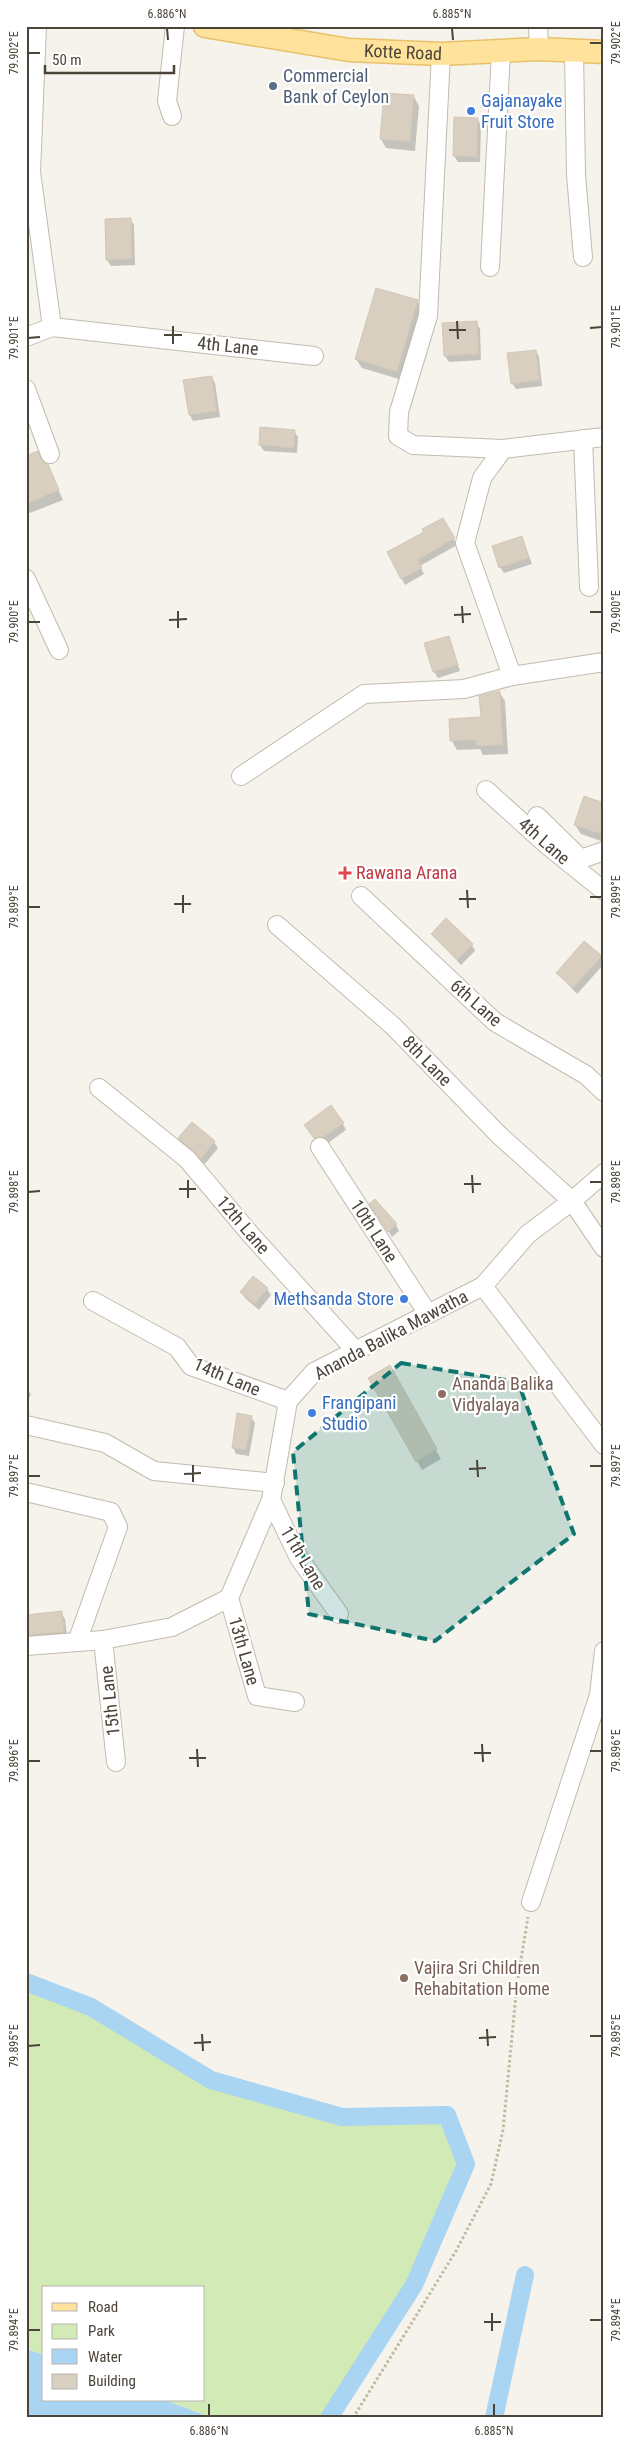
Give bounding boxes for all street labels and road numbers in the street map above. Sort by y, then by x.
street label: Kotte Road [364,40,442,64]
street label: 4th Lane [196,332,260,359]
street label: 4th Lane [514,813,574,869]
street label: 6th Lane [446,975,506,1031]
street label: 8th Lane [398,1031,456,1090]
street label: 12th Lane [212,1191,274,1258]
street label: 10th Lane [346,1196,402,1266]
street label: Ananda Balika Mawatha [310,1285,471,1384]
street label: 14th Lane [191,1353,264,1400]
street label: 11th Lane [276,1522,331,1593]
street label: 13th Lane [225,1614,264,1688]
street label: 15th Lane [95,1665,124,1737]

